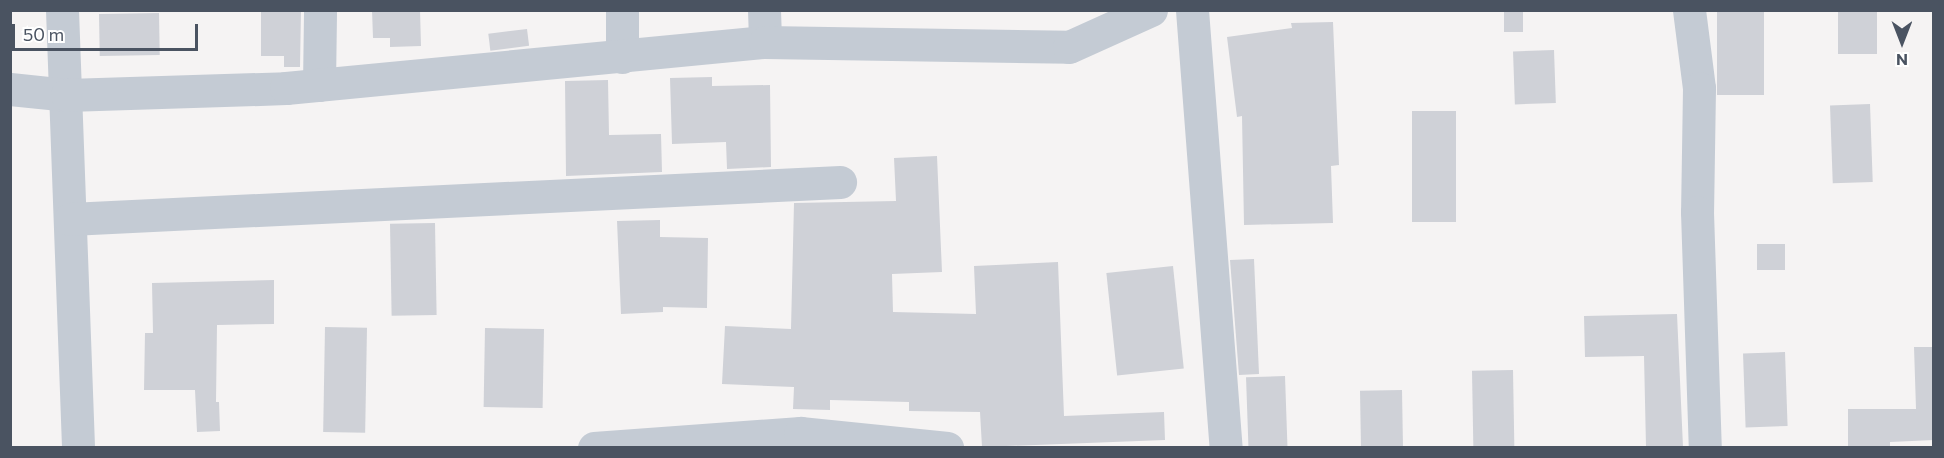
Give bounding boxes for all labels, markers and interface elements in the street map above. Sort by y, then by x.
scale bar [15,12,201,50]
north arrow [1872,12,1932,72]
text: 50 m [23,23,64,45]
text: N [1896,51,1908,70]

